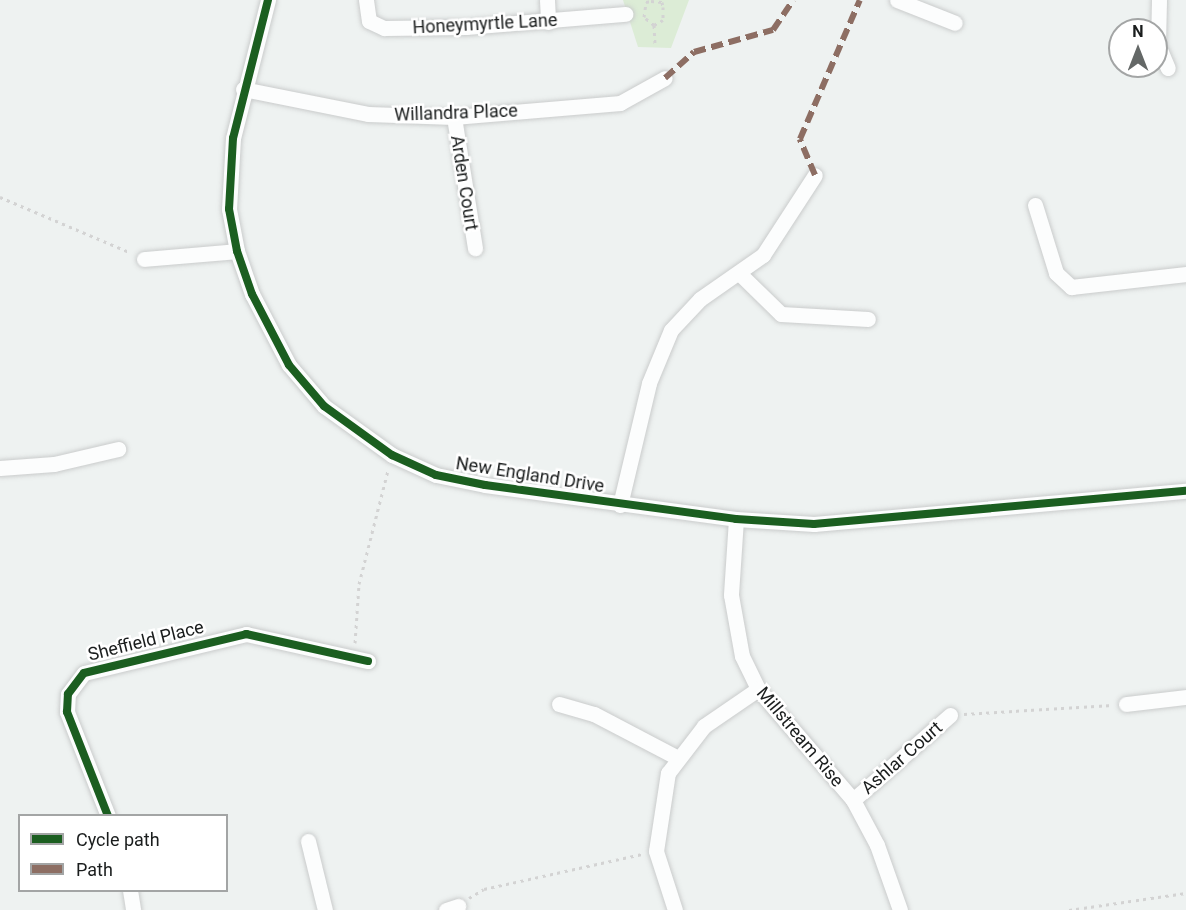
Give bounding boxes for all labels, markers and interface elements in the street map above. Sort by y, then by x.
street label: Honeymyrtle Lane [412,9,558,39]
north arrow [1108,18,1168,78]
text: N [1132,22,1144,41]
street label: Willandra Place [394,100,518,126]
street label: Arden Court [446,134,482,232]
street label: New England Drive [454,453,606,497]
street label: Sheffield Place [86,616,206,666]
street label: Millstream Rise [752,683,848,791]
street label: Ashlar Court [857,717,947,799]
legend [18,814,228,892]
text: Cycle path [76,829,160,850]
text: Path [76,859,113,880]

